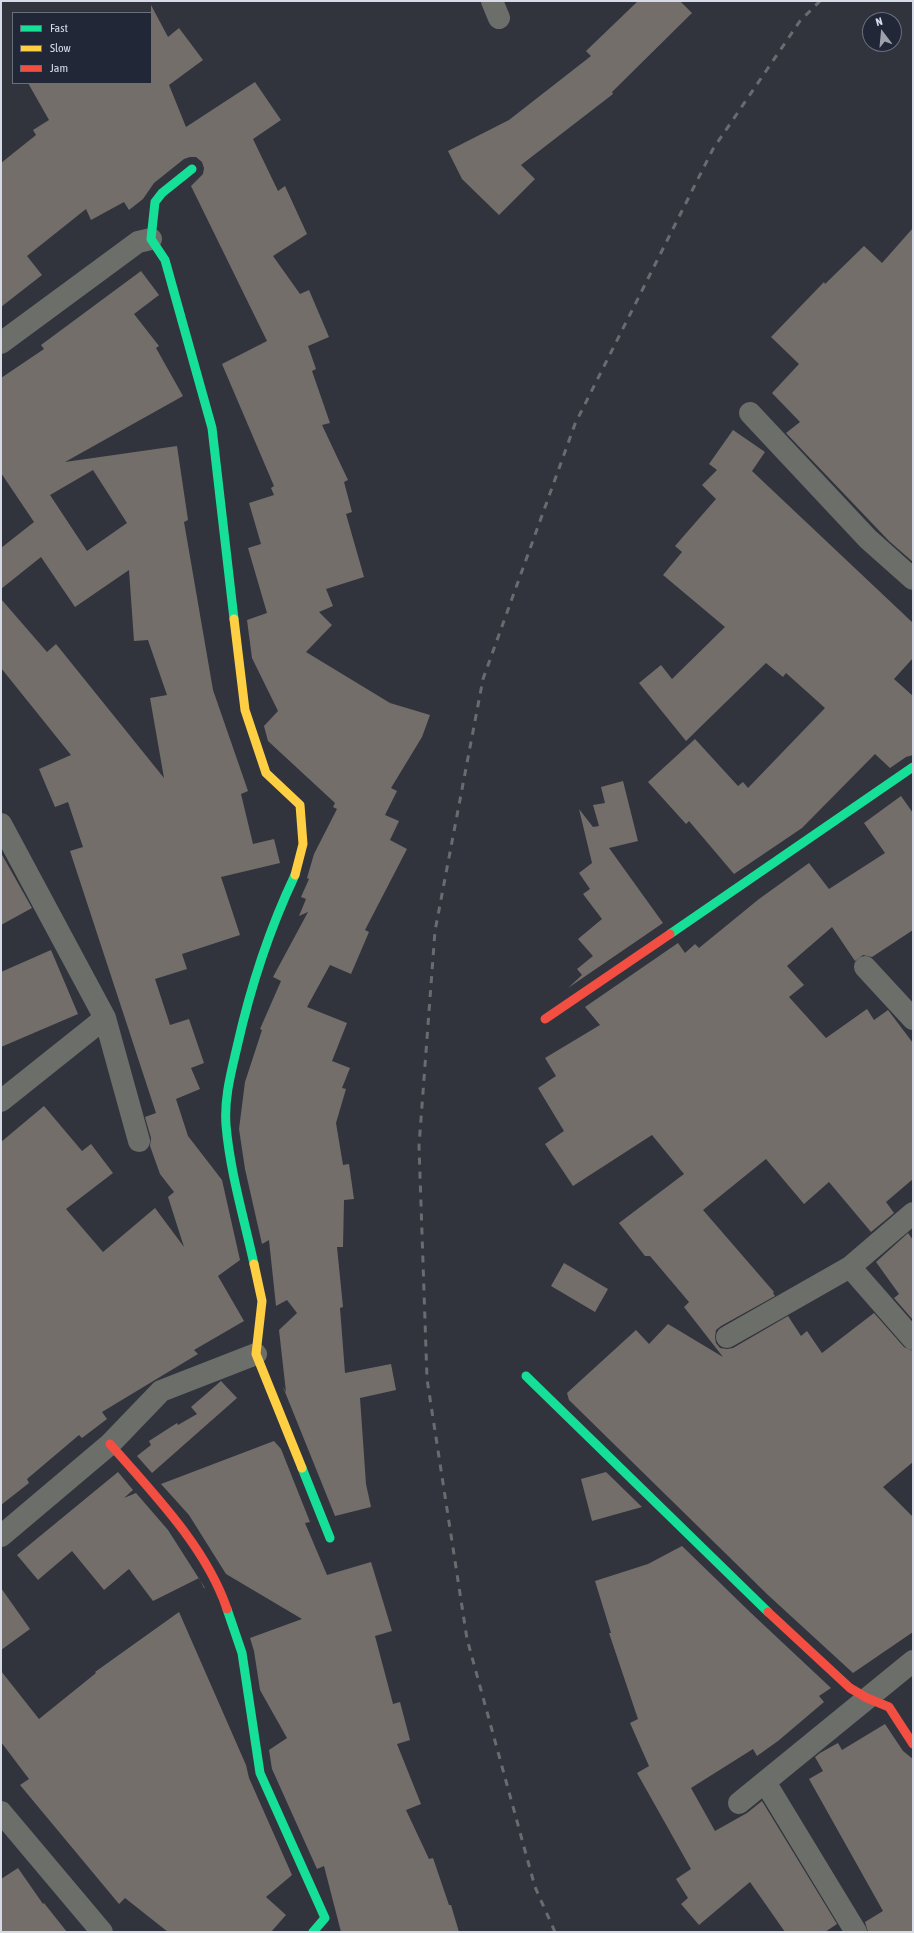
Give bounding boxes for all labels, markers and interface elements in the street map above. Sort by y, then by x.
legend [12,12,152,84]
north arrow [862,12,902,52]
text: N [874,15,884,28]
text: Fast [50,21,68,35]
text: Slow [50,41,71,55]
text: Jam [50,61,68,75]

